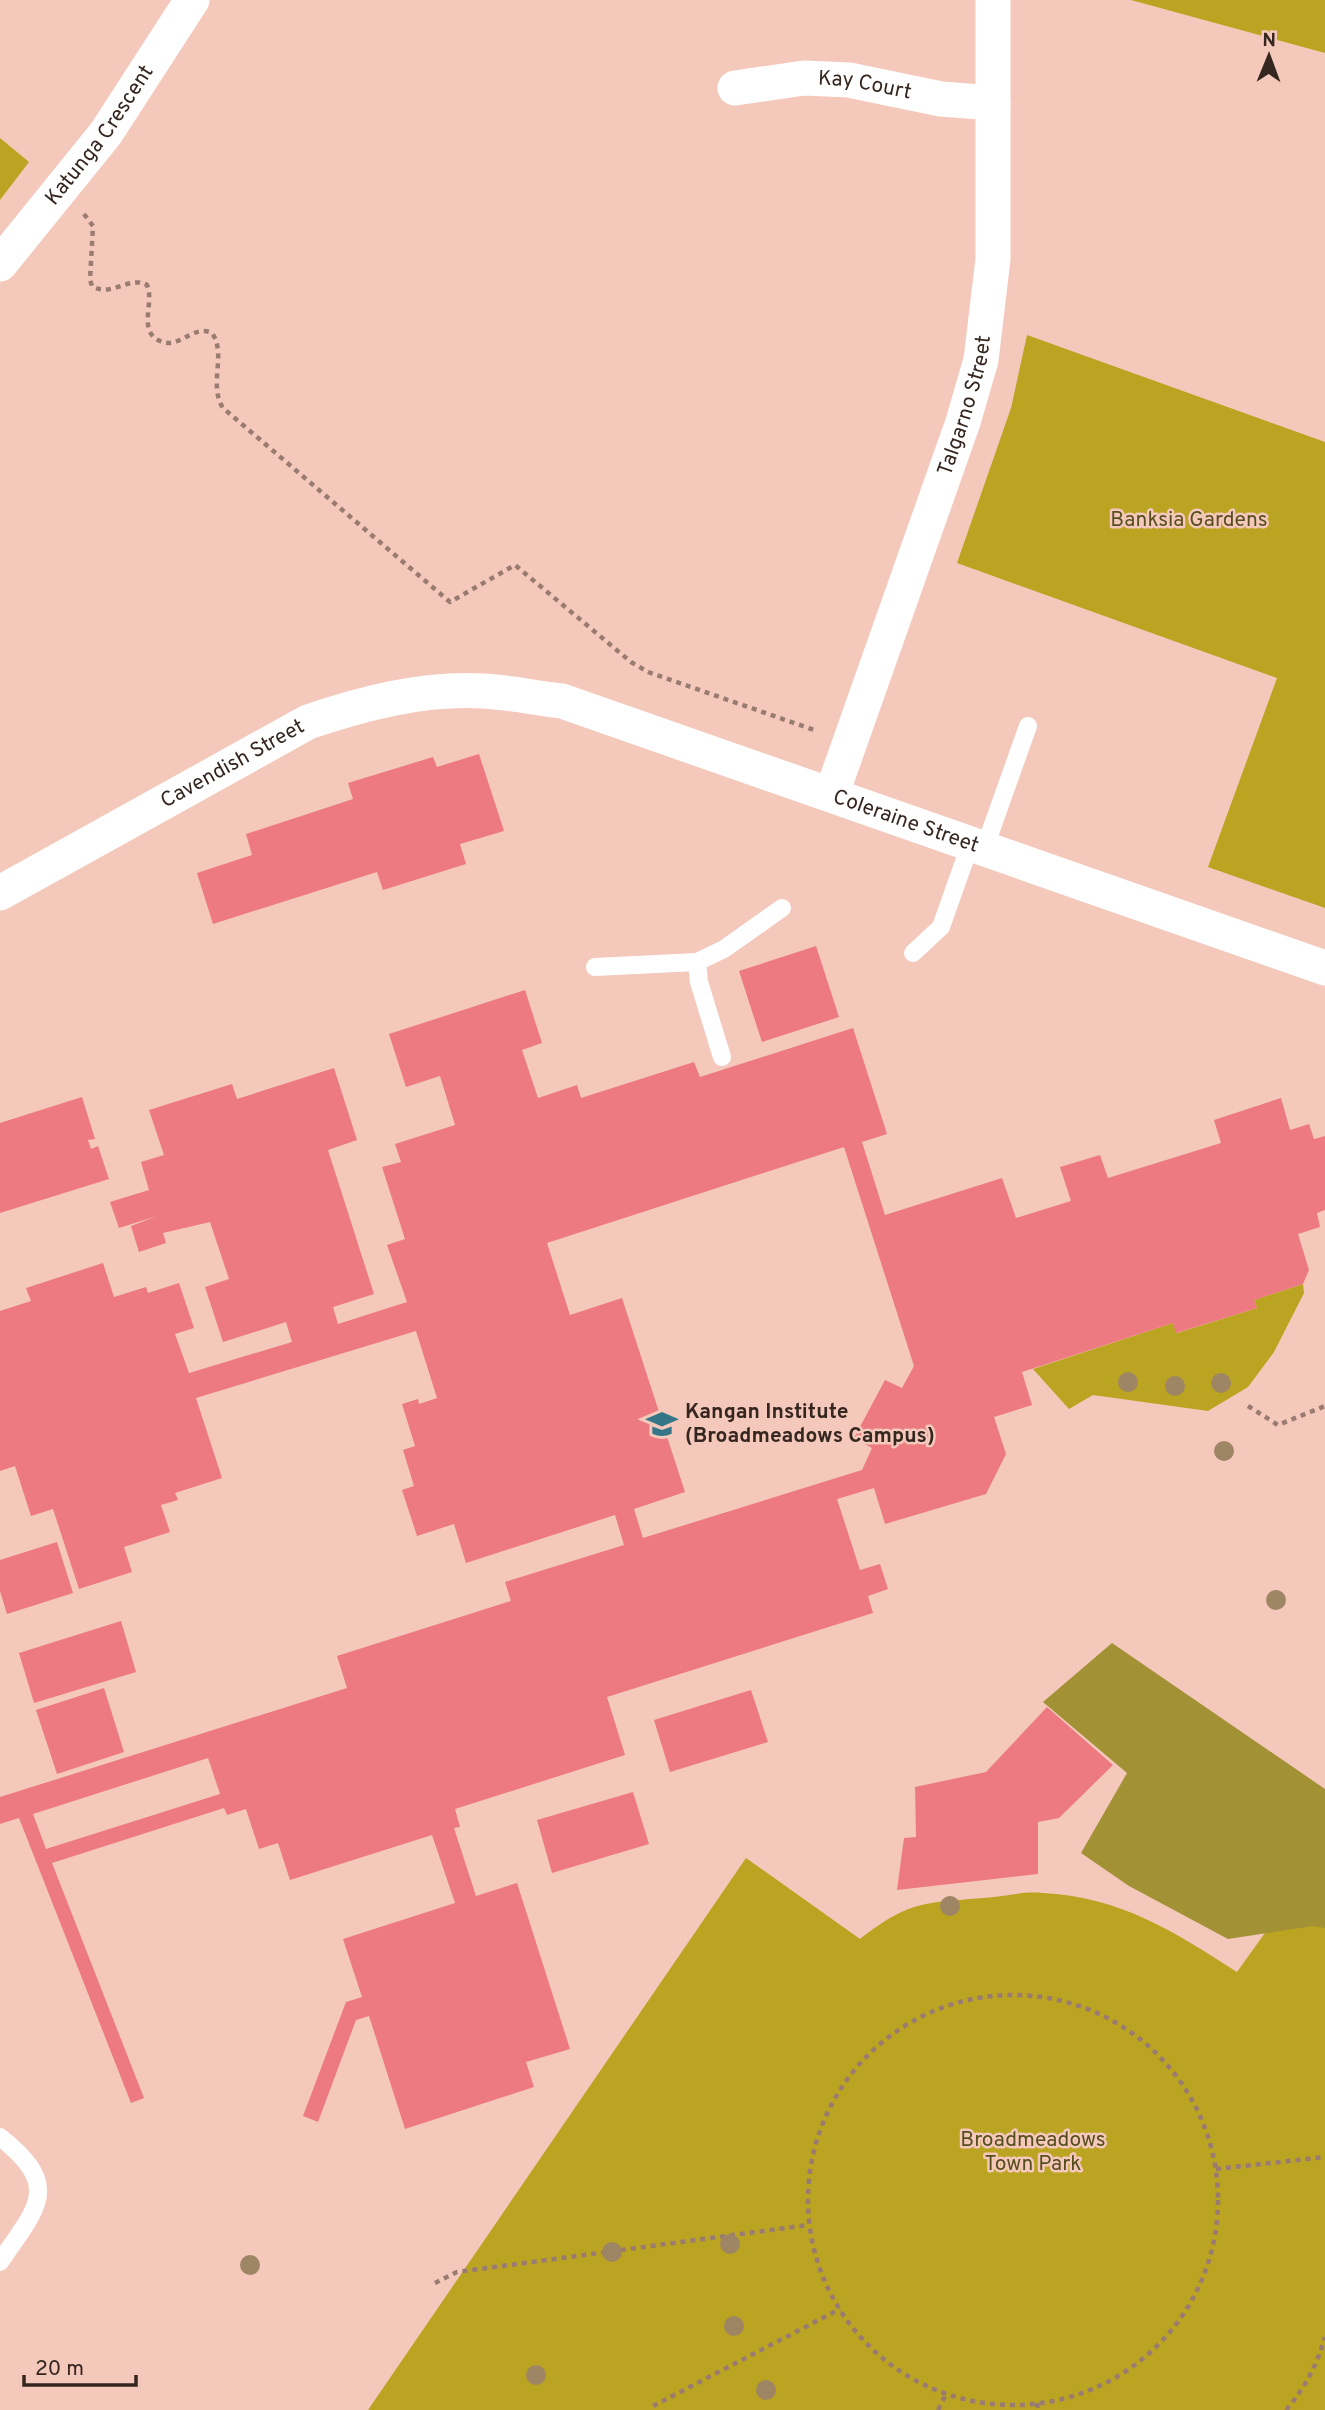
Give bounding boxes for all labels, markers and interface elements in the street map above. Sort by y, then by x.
north arrow [1234,21,1304,91]
text: N [1262,29,1276,53]
street label: Katunga Crescent [39,60,160,211]
street label: Kay Court [817,65,914,106]
street label: Talgarno Street [932,334,997,479]
park label: Banksia Gardens [1110,507,1268,534]
street label: Cavendish Street [156,713,309,815]
street label: Coleraine Street [829,783,982,859]
place label: Kangan Institute (Broadmeadows Campus) [685,1399,935,1450]
school or university icon: Kangan Institute (Broadmeadows Campus) [645,1407,679,1441]
park label: Broadmeadows Town Park [960,2127,1106,2178]
scale bar [24,2344,136,2388]
text: 20 m [35,2356,84,2383]

